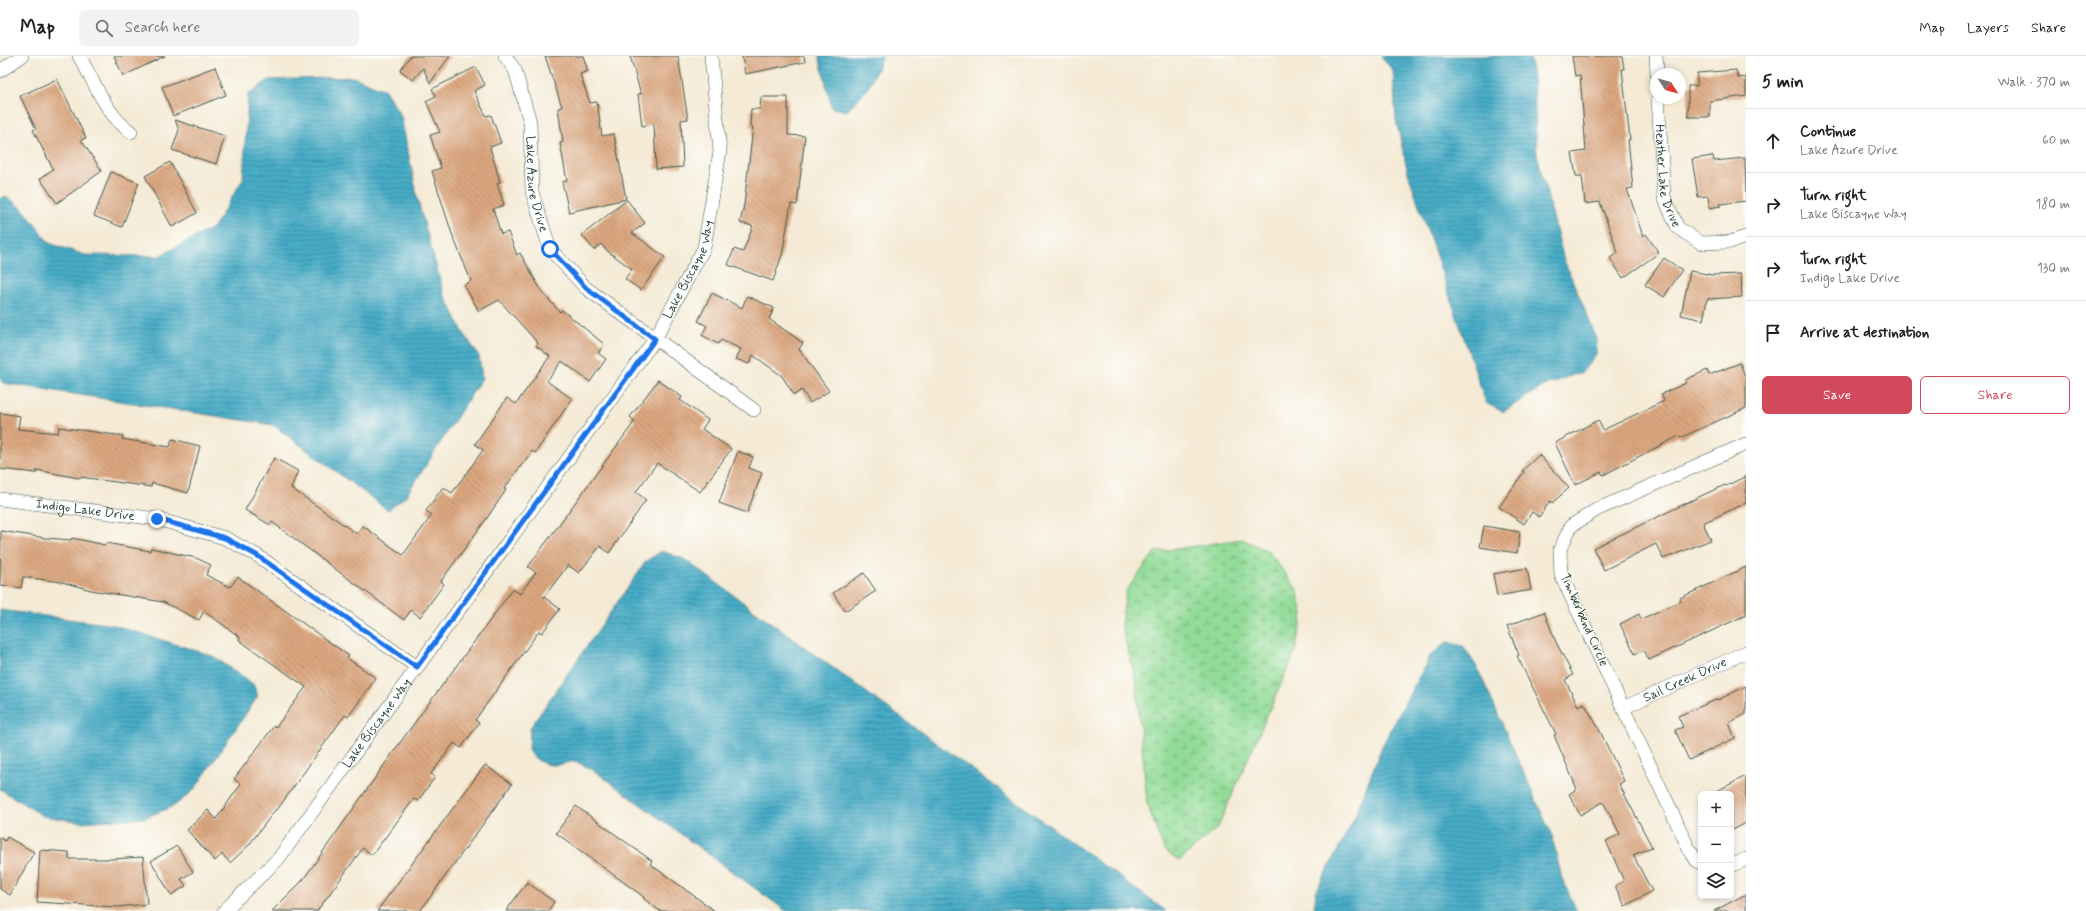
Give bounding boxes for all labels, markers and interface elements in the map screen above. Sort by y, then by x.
search box [79,10,359,46]
text: Map [20,15,55,40]
icon: search [93,17,115,39]
text: Search here [125,18,200,38]
text: Map [1919,19,1945,37]
text: Layers [1967,19,2009,37]
text: Share [2031,19,2066,37]
north arrow [1650,68,1686,104]
text: 5 min [1762,71,1804,93]
text: Walk · 370 m [1998,74,2070,91]
text: Continue [1800,122,1856,142]
street label: Heather Lake Drive [1651,124,1685,230]
icon: ahead [1762,130,1784,152]
text: 60 m [2042,132,2070,149]
street label: Lake Azure Drive [522,136,553,234]
text: Lake Azure Drive [1800,142,1898,159]
text: Turn right [1800,186,1867,206]
icon: right [1762,194,1784,216]
text: 180 m [2035,196,2070,213]
text: Lake Biscayne Way [1800,206,1907,223]
street label: Lake Biscayne Way [659,219,717,322]
route start [541,240,559,258]
text: Turn right [1800,250,1867,270]
icon: right [1762,258,1784,280]
text: 130 m [2037,260,2070,277]
text: Indigo Lake Drive [1800,270,1900,287]
icon: arrive [1762,322,1784,344]
text: Arrive at destination [1800,323,1929,343]
button: Save [1762,376,1912,414]
button: Share [1920,376,2070,414]
street label: Indigo Lake Drive [35,495,136,525]
route end [148,510,166,528]
street label: Timberbend Circle [1556,571,1612,669]
street label: Sail Creek Drive [1640,653,1729,706]
street label: Lake Biscayne Way [338,675,415,771]
map controls [1698,791,1734,899]
button: + [1698,791,1734,827]
button: − [1698,827,1734,863]
button: layers [1698,863,1734,899]

